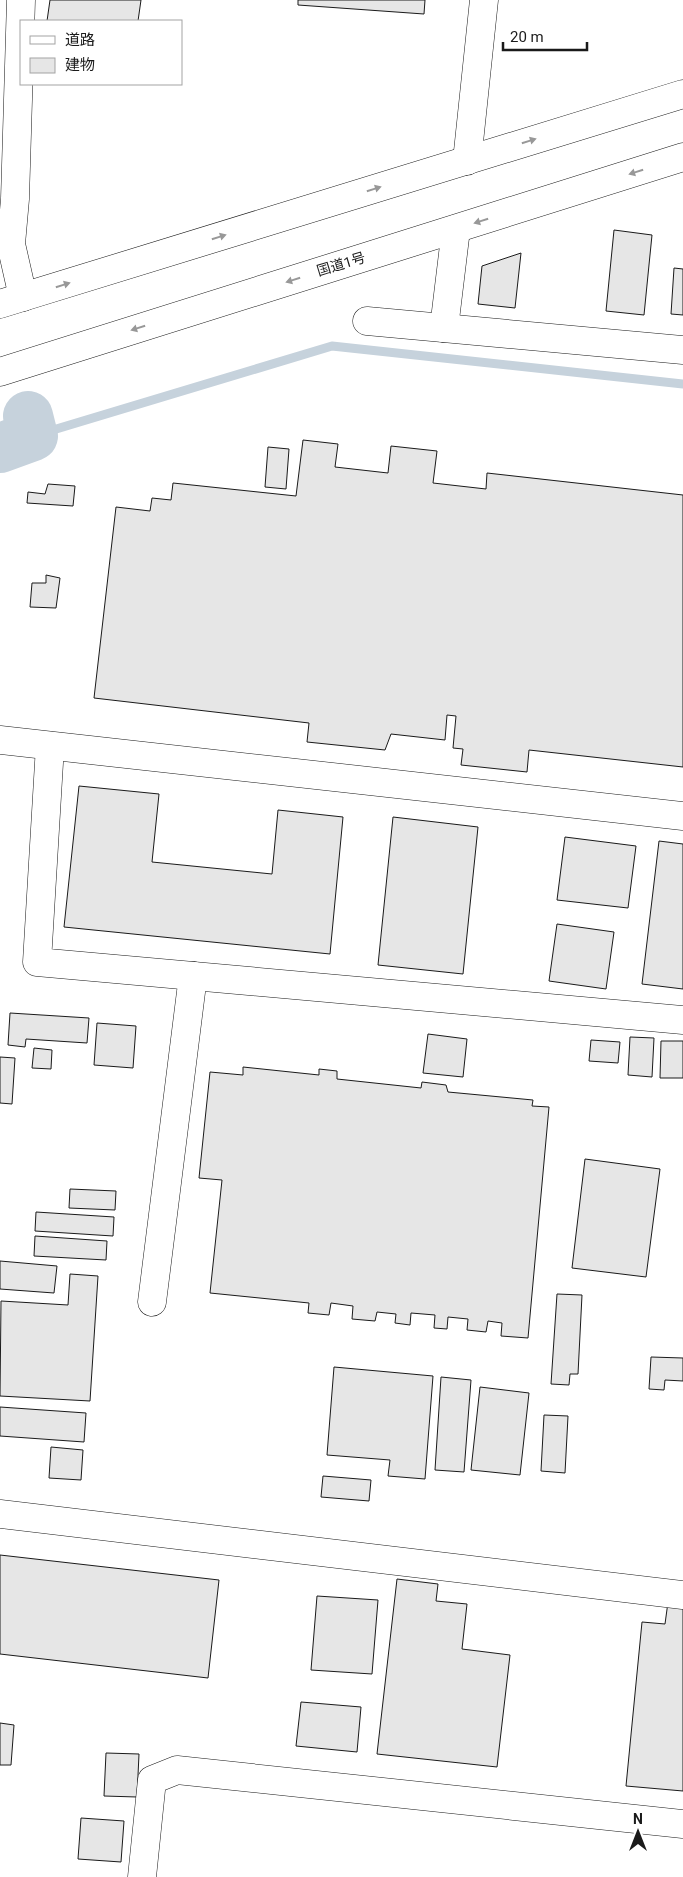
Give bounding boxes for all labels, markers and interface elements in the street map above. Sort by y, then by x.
legend [20,20,182,85]
scale bar [503,20,587,52]
text: 20 m [510,28,544,46]
text: 道路 [65,31,95,49]
text: 建物 [65,56,95,74]
one-way arrow [522,137,537,145]
one-way arrow [629,168,644,176]
one-way arrow [367,185,382,193]
one-way arrow [474,217,489,225]
one-way arrow [211,233,226,240]
street label: 国道1号 [315,249,367,279]
one-way arrow [285,276,300,284]
one-way arrow [56,280,71,288]
one-way arrow [130,325,145,333]
north arrow [613,1807,663,1857]
text: N [633,1811,643,1827]

